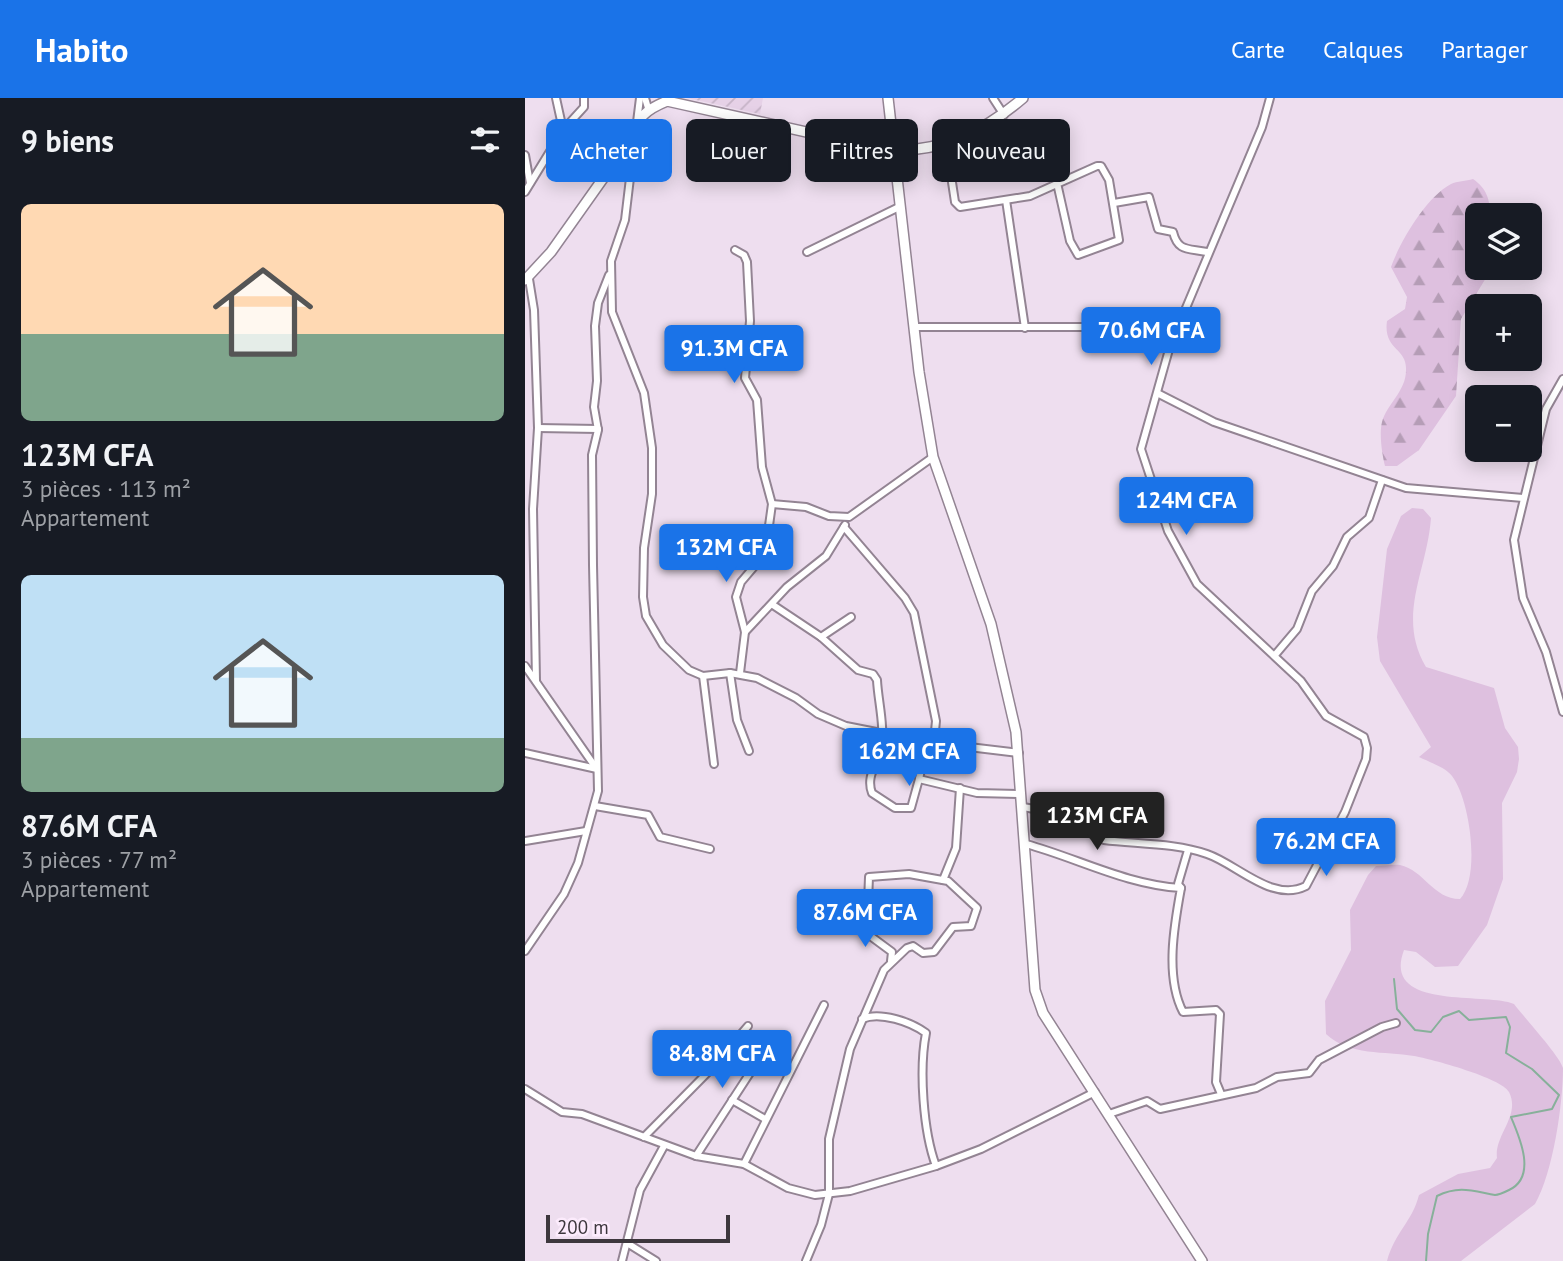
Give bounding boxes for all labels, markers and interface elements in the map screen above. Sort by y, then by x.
text: Habito [35,28,129,71]
text: Carte [1231,34,1285,65]
text: Calques [1323,34,1403,65]
text: Partager [1441,34,1528,65]
chip: Acheter [546,119,672,182]
chip: Louer [686,119,791,182]
chip: Filtres [805,119,918,182]
chip: Nouveau [932,119,1070,182]
text: 9 biens [21,121,114,160]
icon: filters [466,121,504,159]
map controls [1465,203,1542,462]
button: layers [1465,203,1542,280]
icon: home [200,249,326,375]
button: + [1465,294,1542,371]
pin: 70.6M CFA [1071,308,1231,367]
text: 70.6M CFA [1097,315,1205,344]
pin: 91.3M CFA [654,326,814,385]
text: 91.3M CFA [680,333,788,362]
button: − [1465,385,1542,462]
text: 123M CFA [21,435,153,474]
text: 3 pièces · 113 m² [21,474,191,503]
pin: 124M CFA [1114,478,1258,537]
text: 124M CFA [1135,485,1237,514]
text: Appartement [21,503,149,532]
pin: 132M CFA [654,524,798,584]
text: 132M CFA [675,532,777,561]
icon: home [200,620,326,746]
pin: 162M CFA [837,728,981,788]
text: 162M CFA [858,736,960,765]
pin: 123M CFA [1025,792,1169,852]
text: 123M CFA [1046,800,1148,829]
text: 87.6M CFA [21,806,157,845]
pin: 76.2M CFA [1246,818,1406,878]
text: 76.2M CFA [1272,826,1380,855]
text: 3 pièces · 77 m² [21,845,177,874]
text: Appartement [21,874,149,903]
pin: 87.6M CFA [785,890,945,949]
text: 87.6M CFA [813,897,917,926]
pin: 84.8M CFA [642,1030,802,1090]
text: 84.8M CFA [668,1038,776,1067]
scale bar [546,1212,730,1244]
text: 200 m [557,1215,609,1239]

